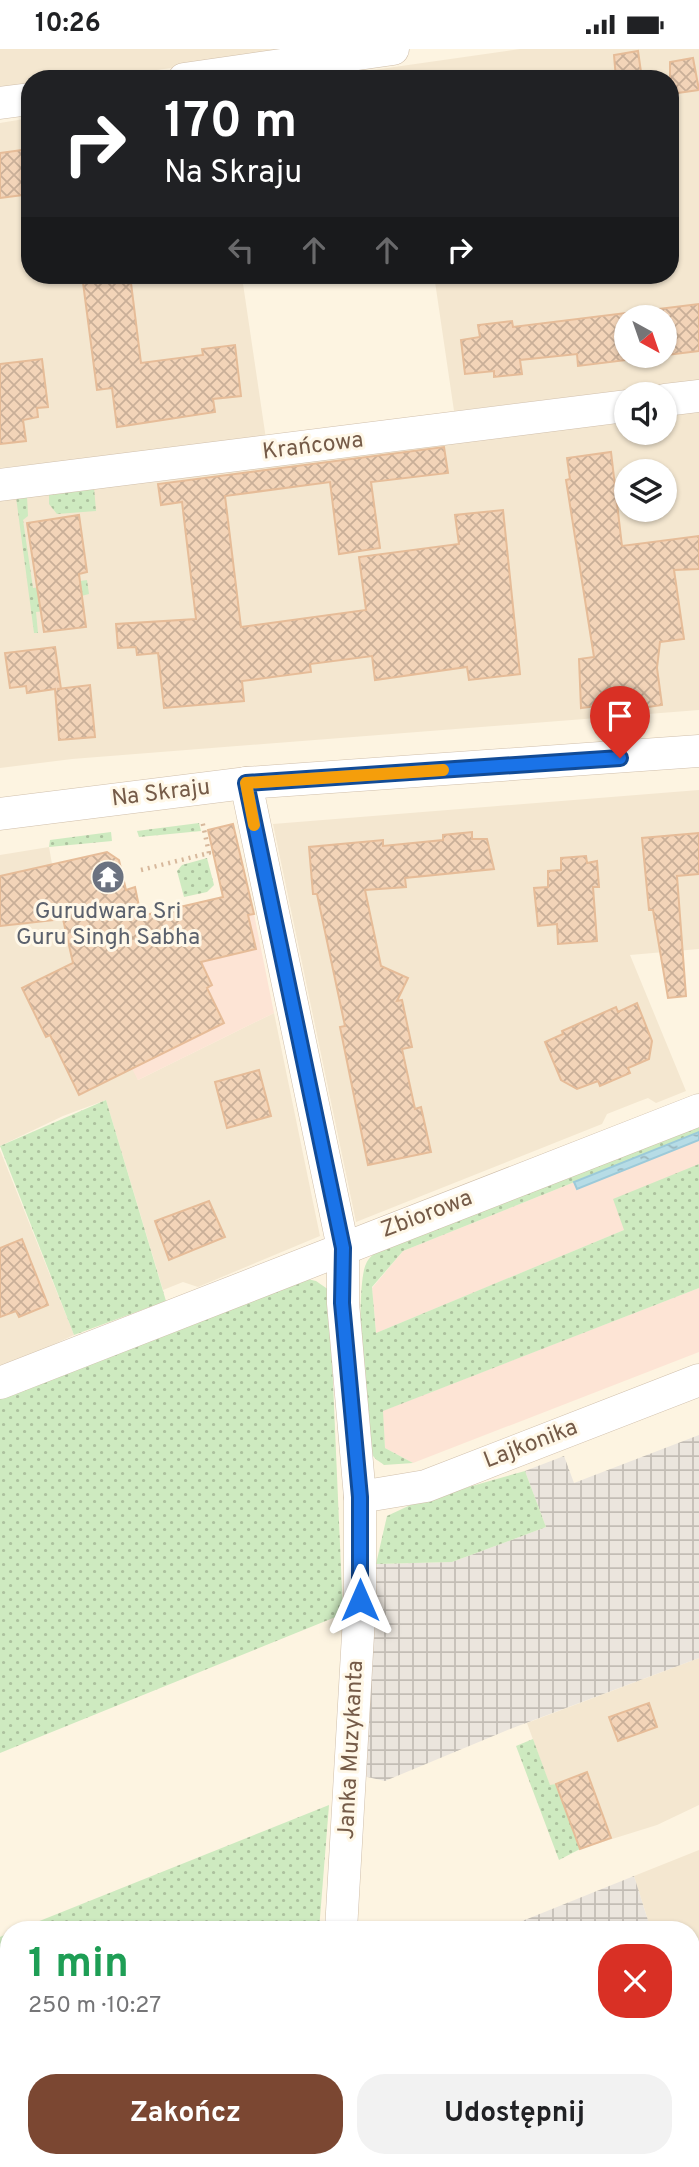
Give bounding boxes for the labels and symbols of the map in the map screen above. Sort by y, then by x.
north arrow [614,305,677,367]
street label: Krańcowa [261,426,365,468]
pin [590,686,650,758]
street label: Na Skraju [110,774,212,814]
temple icon: Gurudwara Sri Guru Singh Sabha [89,858,127,896]
place label: Gurudwara Sri Guru Singh Sabha [16,898,200,953]
street label: Zbiorowa [377,1184,477,1246]
street label: Lajkonika [480,1414,582,1476]
position arrow [323,1563,397,1637]
street label: Janka Muzykanta [333,1660,371,1840]

